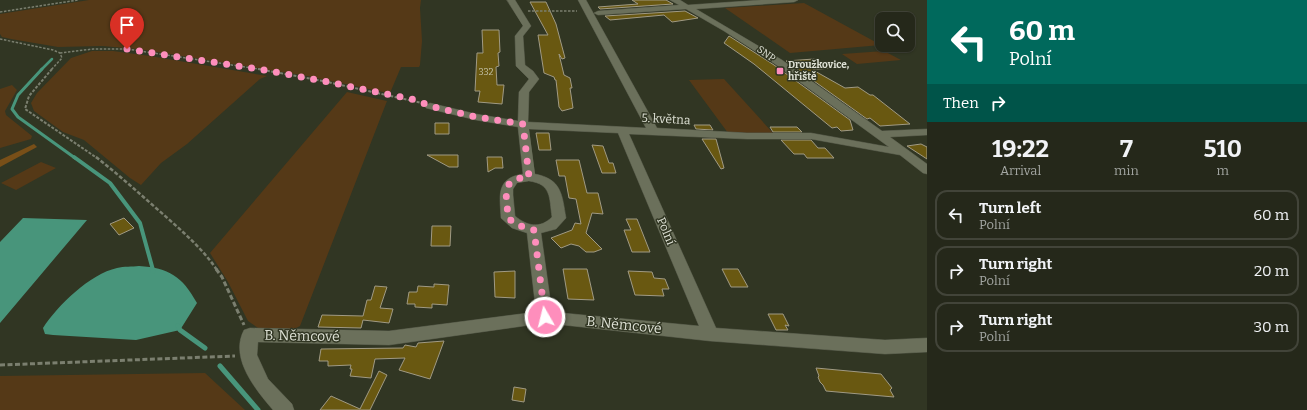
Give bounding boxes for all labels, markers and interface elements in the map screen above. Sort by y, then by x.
pin [110,8,144,49]
map controls [875,12,915,52]
button: search [875,12,915,52]
icon: arrive [116,14,138,36]
text: 60 m [1009,14,1075,47]
icon: left [943,16,995,68]
street label: SNP [754,43,778,65]
text: Polní [1009,48,1052,70]
place label: Droužkovice, hřiště [788,59,850,83]
marker: Droužkovice, hřiště [775,66,785,76]
house number: 332 [479,67,494,77]
icon: right [987,92,1009,114]
text: Then [943,94,979,112]
street label: 5. května [641,111,691,127]
text: 19:22 [992,135,1049,163]
text: 7 [1120,135,1133,163]
text: 510 [1204,135,1242,163]
text: Arrival [1000,163,1041,178]
text: min [1114,163,1139,178]
text: m [1217,163,1229,178]
text: Turn left [979,199,1041,217]
icon: left [945,204,967,226]
text: 60 m [1253,206,1289,224]
street label: Polní [654,215,678,247]
text: Polní [979,217,1010,232]
text: Turn right [979,255,1052,273]
icon: right [945,260,967,282]
text: 20 m [1254,262,1289,280]
text: Polní [979,273,1010,288]
position arrow [524,296,566,338]
text: Turn right [979,311,1052,329]
street label: B. Němcové [586,313,662,337]
icon: right [945,316,967,338]
text: 30 m [1254,318,1289,336]
street label: B. Němcové [264,327,340,345]
text: Polní [979,329,1010,344]

